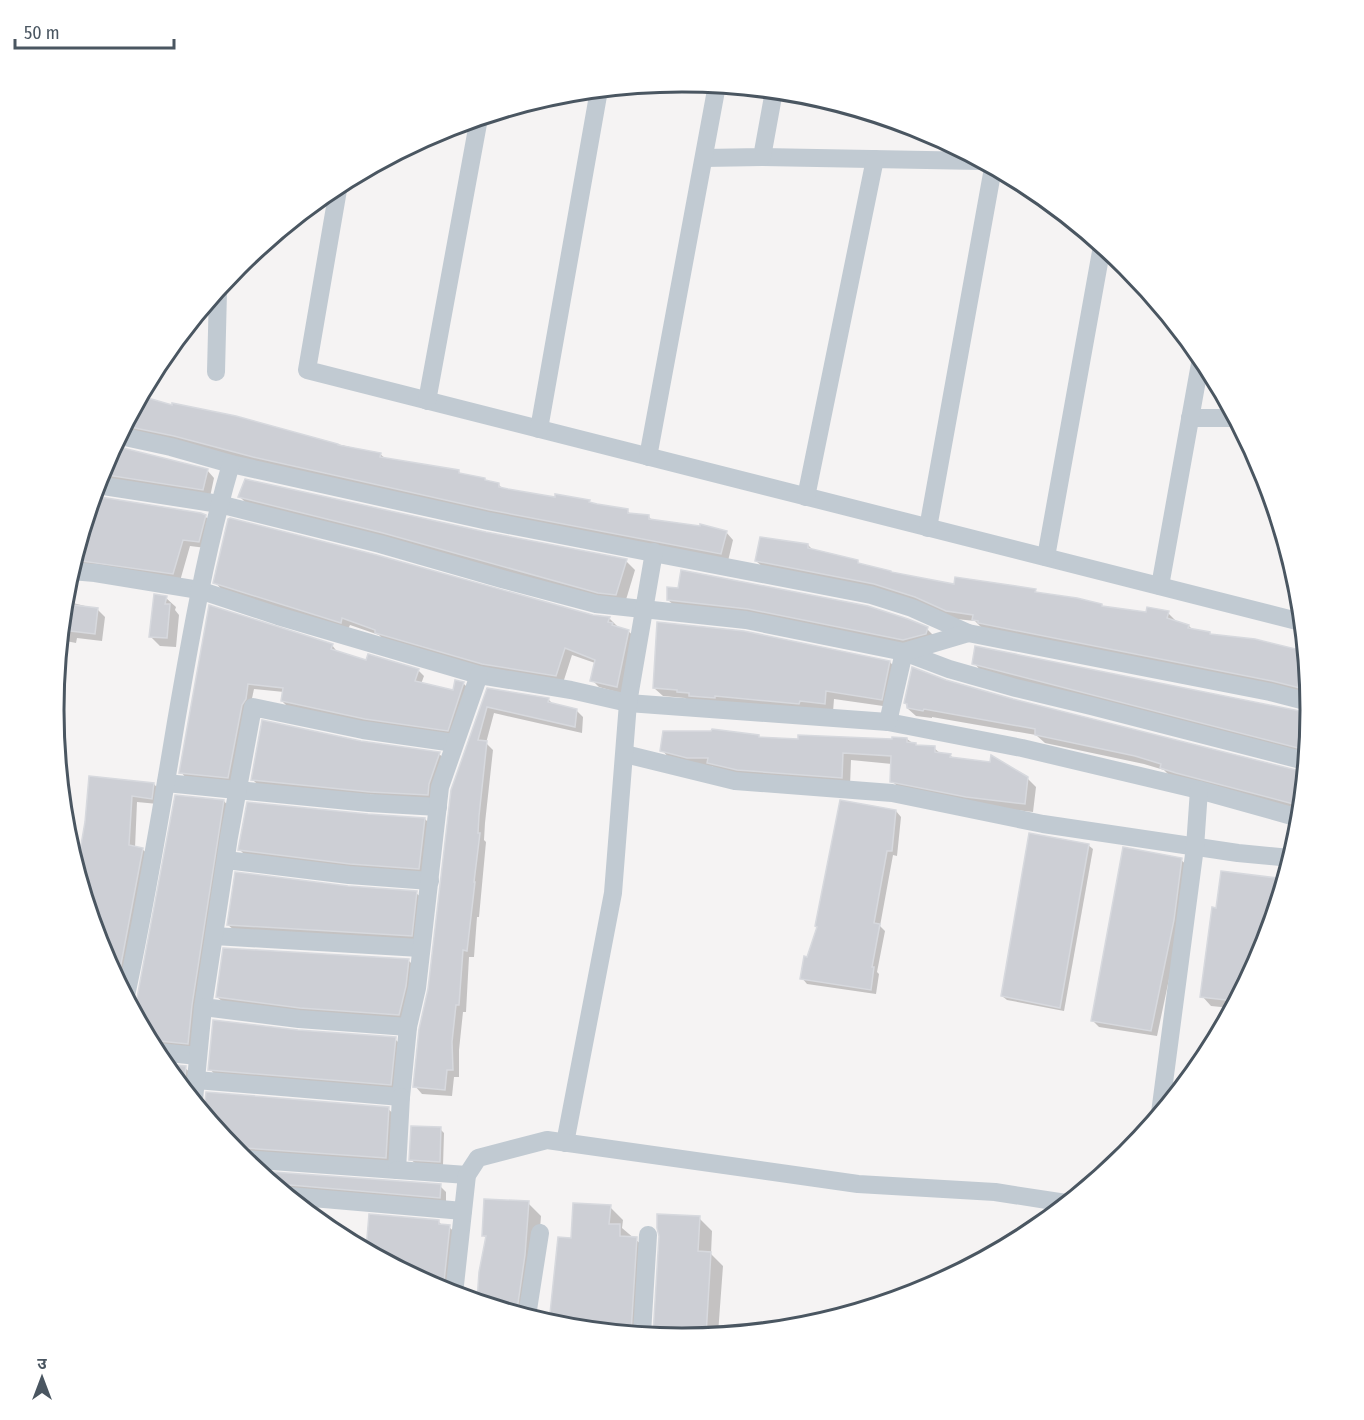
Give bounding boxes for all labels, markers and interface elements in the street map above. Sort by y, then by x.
scale bar [15,12,174,50]
text: 50 m [24,22,60,44]
north arrow [12,1348,72,1408]
text: उ [37,1354,47,1373]

